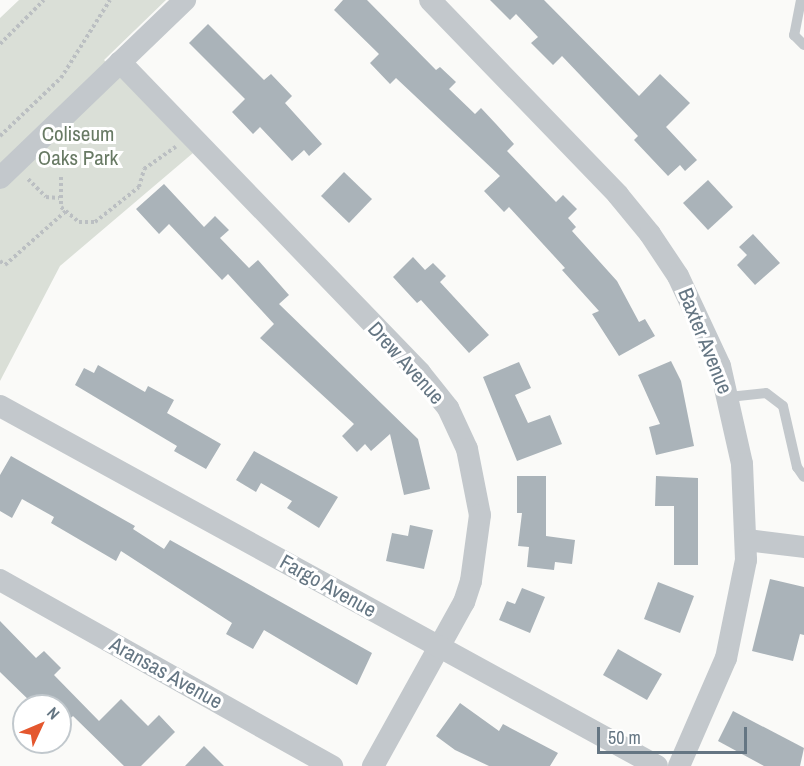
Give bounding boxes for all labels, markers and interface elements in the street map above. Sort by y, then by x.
park label: Coliseum Oaks Park [38,121,118,171]
street label: Baxter Avenue [672,284,738,398]
street label: Drew Avenue [362,316,450,410]
street label: Fargo Avenue [275,549,381,623]
street label: Aransas Avenue [105,631,227,715]
north arrow [12,694,72,754]
text: N [42,702,65,724]
scale bar [600,715,750,753]
text: 50 m [608,725,641,750]

